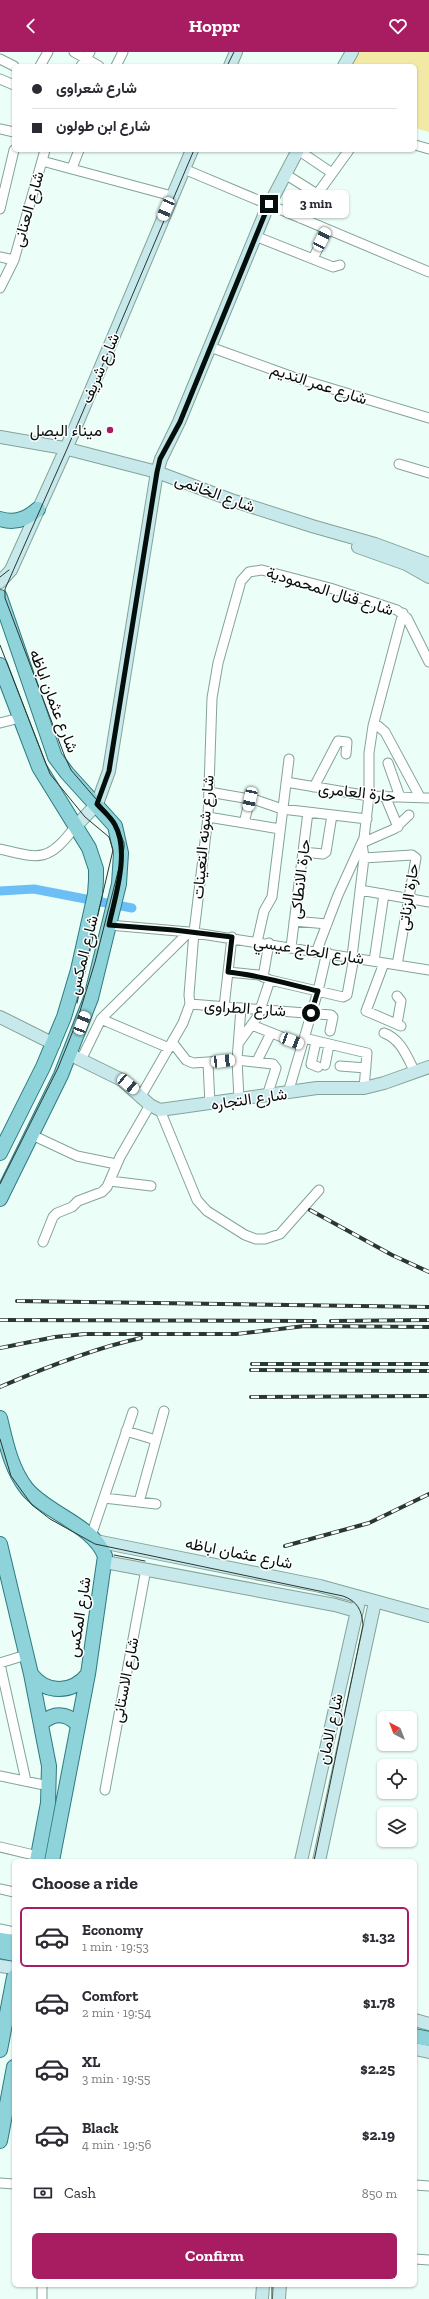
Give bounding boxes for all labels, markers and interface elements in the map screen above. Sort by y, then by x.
icon: back [20,15,42,37]
text: Hoppr [189,15,240,37]
icon: heart [387,15,409,37]
text: شارع شعراوى [56,79,137,97]
text: شارع ابن طولون [56,117,151,135]
street label: شارع العنانى [8,169,50,250]
callout: 3 min [283,190,349,218]
route end [260,195,278,213]
car [156,196,176,222]
text: 3 min [300,196,332,211]
car [311,226,333,252]
street label: شارع شريف [77,330,125,407]
street label: شارع عمر النديم [268,359,370,410]
place label: ميناء البصل [30,421,102,441]
marker: ميناء البصل [105,425,115,435]
street label: شارع الخاتمى [172,470,258,518]
street label: شارع قنال المحمودية [263,563,396,621]
street label: شارع عثمان اباظه [24,647,82,756]
street label: شارع شونه التعينات [188,774,220,900]
street label: حارة العامرى [317,778,397,807]
car [242,786,258,812]
street label: حارة الانطاكى [286,838,315,920]
street label: حارة الزناتى [393,862,424,932]
street label: شارع المكس [64,913,104,997]
street label: شارع الحاج عيسي [252,932,366,972]
street label: شارع الطراوى [203,996,287,1022]
route start [302,1004,320,1022]
car [72,1010,92,1036]
car [279,1031,305,1051]
car [210,1054,236,1068]
car [115,1072,141,1096]
street label: شارع التجاره [210,1084,289,1116]
street label: شارع عثمان اباظه [183,1533,294,1575]
street label: شارع المكس [63,1575,97,1659]
street label: شارع الاستانى [107,1636,145,1725]
street label: شارع الامان [313,1692,349,1767]
north arrow [377,1711,417,1751]
map controls [377,1711,417,1847]
button: locate [377,1759,417,1799]
button: layers [377,1807,417,1847]
text: Choose a ride [32,1872,138,1894]
icon: car [34,1919,70,1955]
text: Economy [82,1921,143,1939]
text: $1.32 [362,1928,395,1946]
text: 1 min · 19:53 [82,1939,149,1954]
icon: car [34,1985,70,2021]
text: Comfort [82,1987,138,2005]
text: $1.78 [363,1994,395,2012]
text: 2 min · 19:54 [82,2005,151,2020]
icon: car [34,2051,70,2087]
text: XL [82,2053,100,2071]
text: $2.25 [360,2060,395,2078]
text: 3 min · 19:55 [82,2071,151,2086]
icon: car [34,2117,70,2153]
text: Black [82,2119,119,2137]
text: $2.19 [362,2126,395,2144]
text: 4 min · 19:56 [82,2137,151,2152]
icon: cash [32,2182,54,2204]
text: Cash [64,2184,96,2202]
text: 850 m [362,2186,397,2201]
button: Confirm [32,2233,397,2279]

